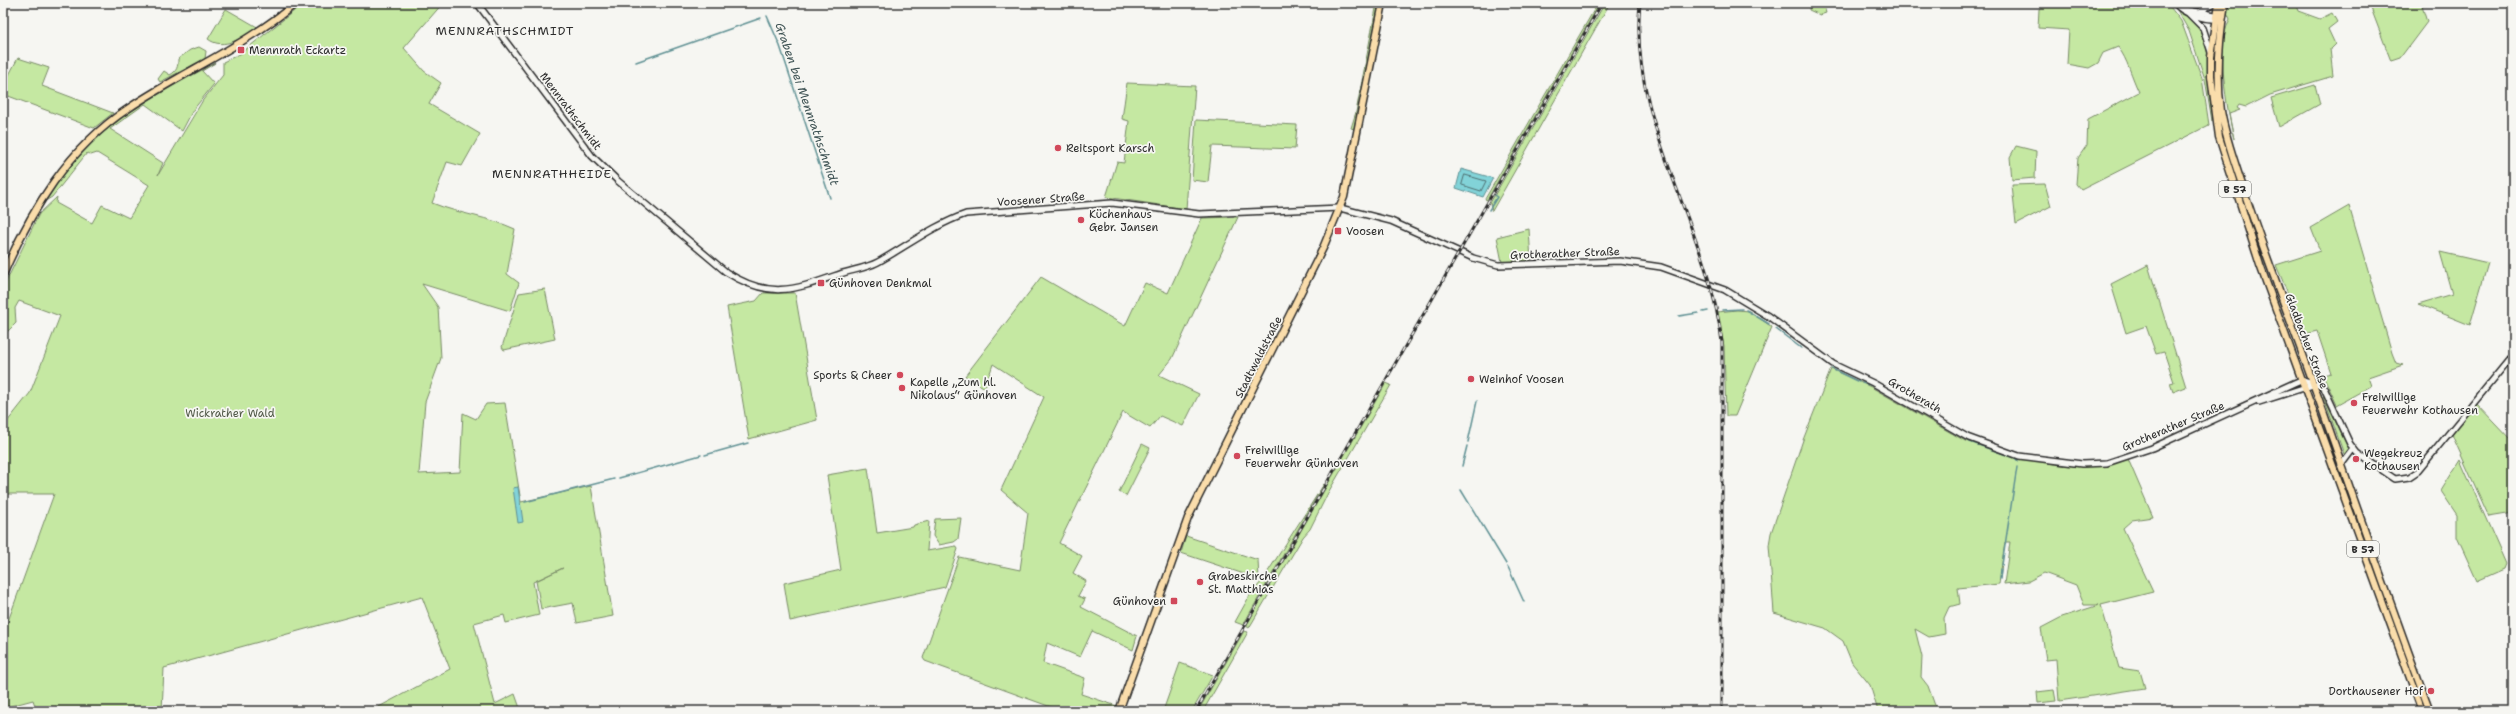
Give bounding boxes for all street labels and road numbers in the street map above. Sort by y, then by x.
street label: Mennrathschmidt [536,69,605,153]
road number: B 57 [2219,181,2251,197]
street label: Voosener Straße [996,189,1086,210]
street label: Grotherather Straße [1510,244,1620,263]
street label: Gladbacher Straße [2281,291,2332,391]
street label: Stadtwaldstraße [1231,314,1286,401]
street label: Grotherath [1885,374,1944,417]
street label: Grotherather Straße [2120,398,2227,455]
road number: B 57 [2347,541,2379,557]

